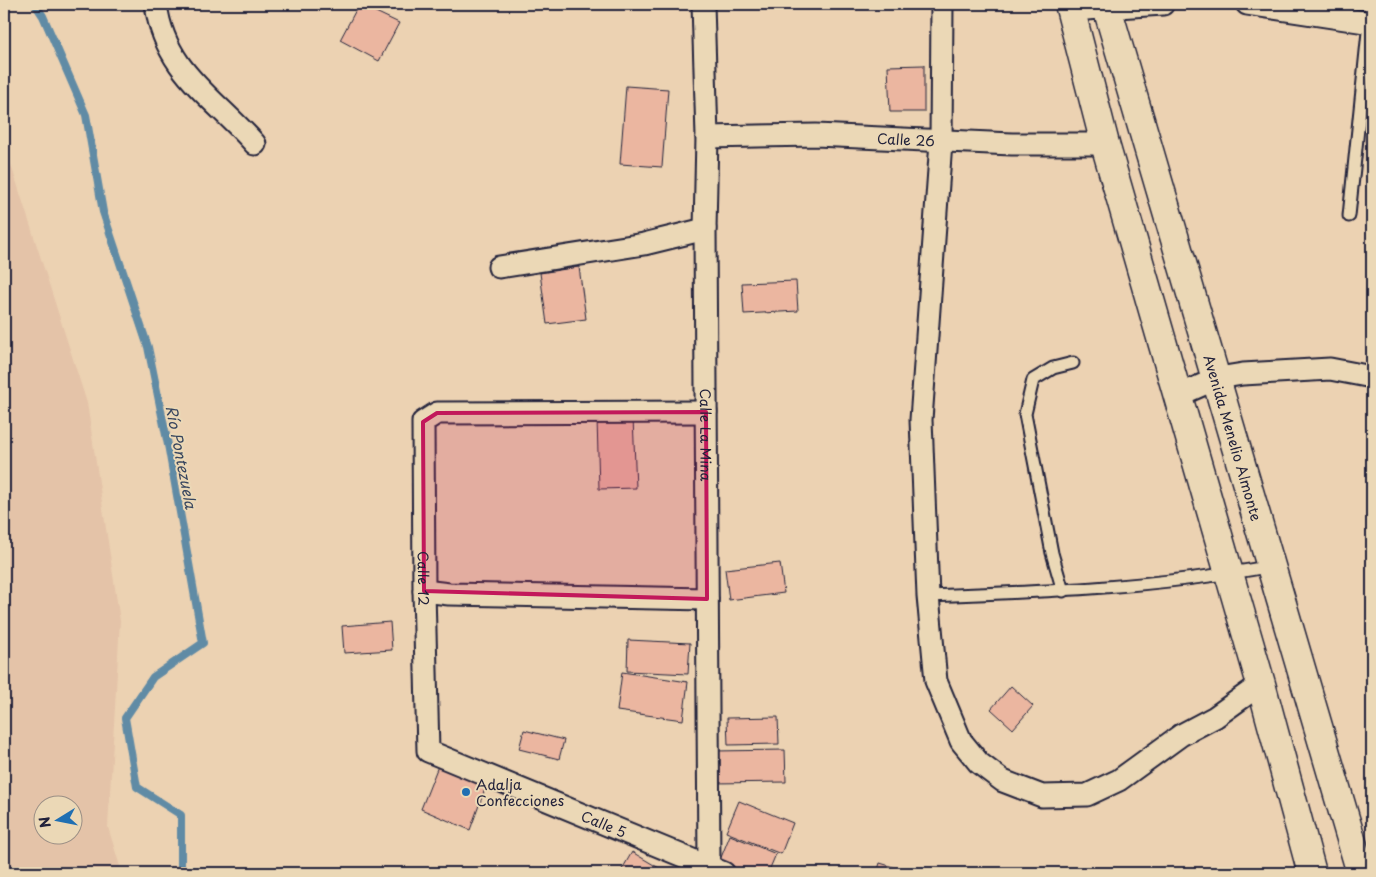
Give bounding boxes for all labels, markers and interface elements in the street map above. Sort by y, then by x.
street label: Calle 26 [877,127,935,151]
street label: Avenida Menelio Almonte [1199,352,1268,524]
street label: Calle La Mina [695,388,717,482]
water label: Río Pontezuela [161,403,203,511]
street label: Calle 12 [413,551,435,606]
place label: Adalja Confecciones [476,774,564,811]
marker: Adalja Confecciones [460,786,472,798]
north arrow [32,794,82,844]
street label: Calle 5 [578,805,630,842]
text: N [33,815,56,830]

